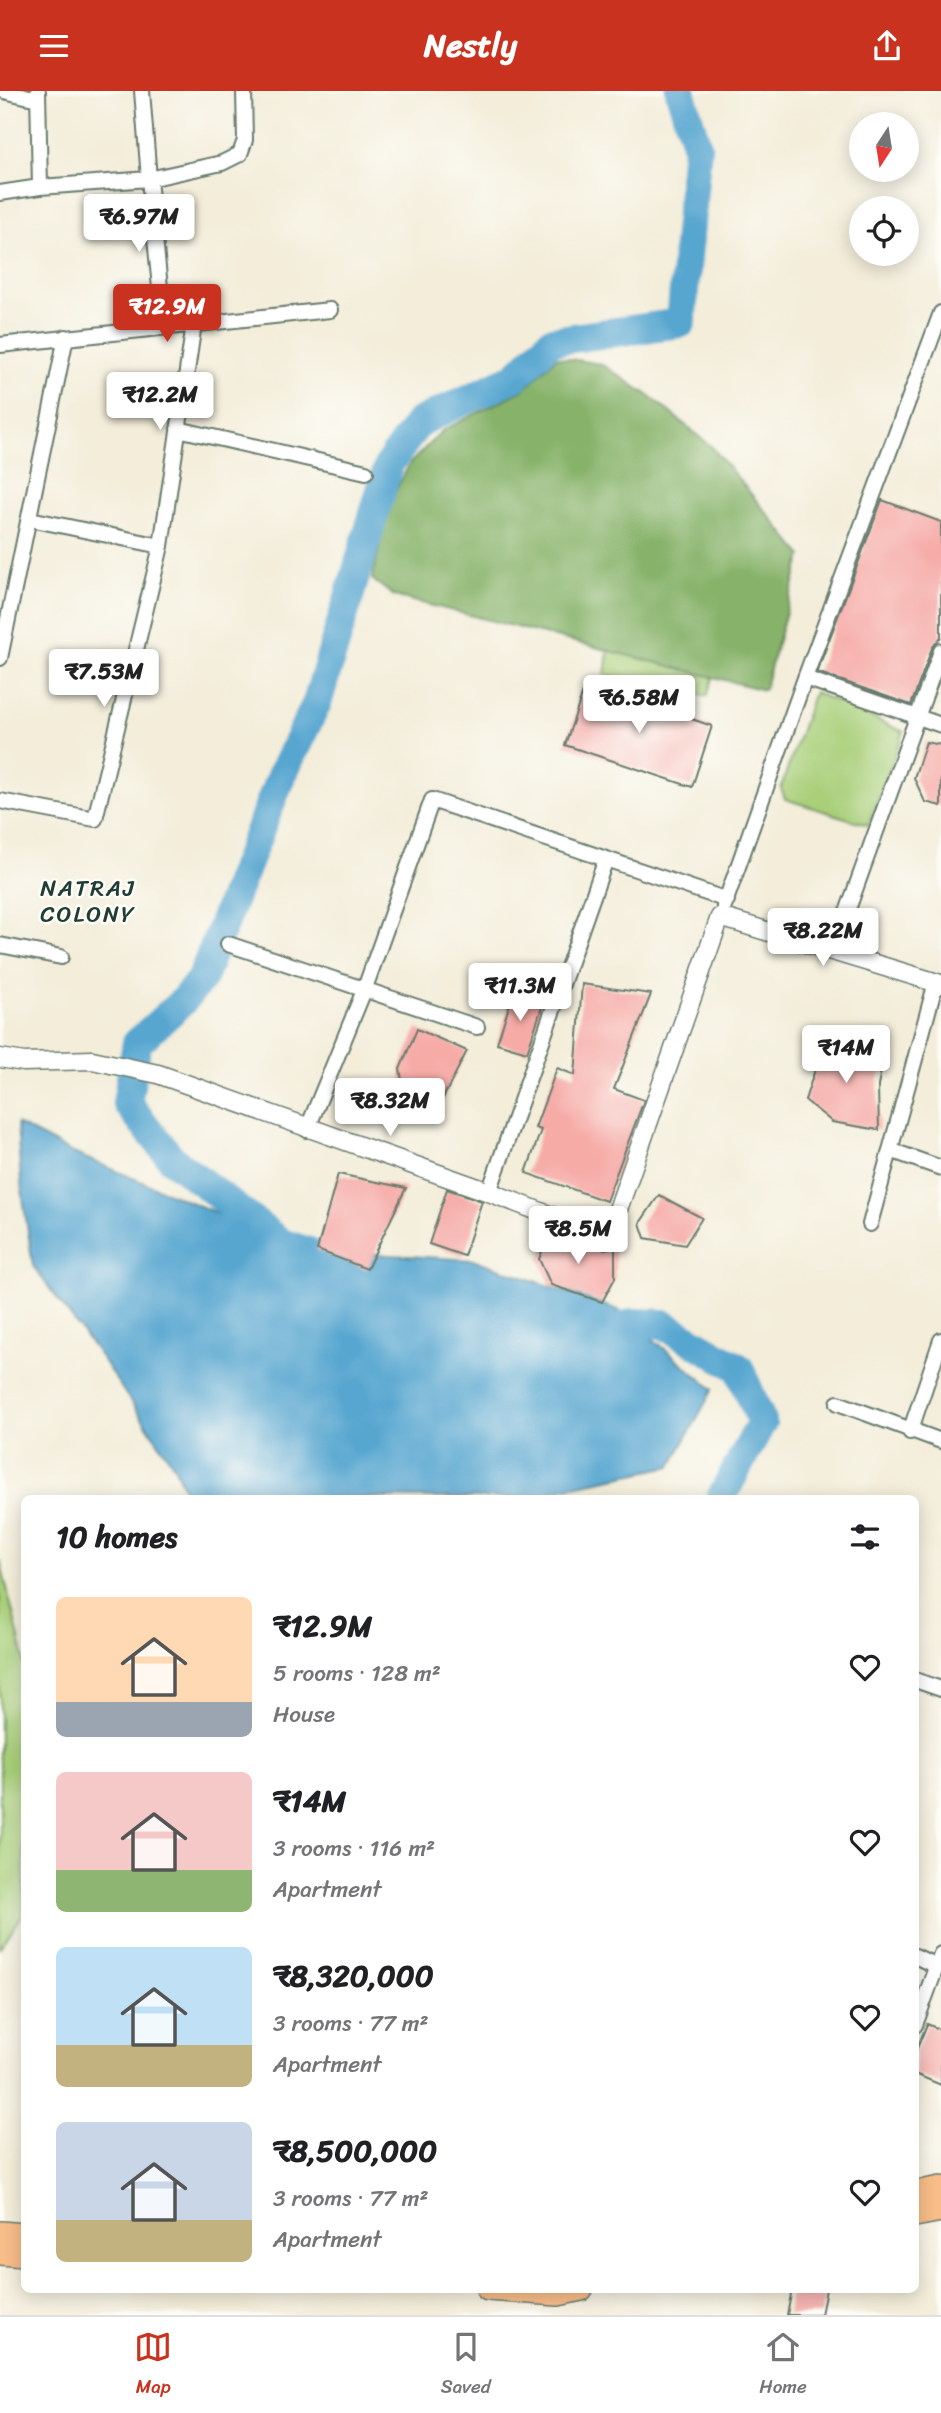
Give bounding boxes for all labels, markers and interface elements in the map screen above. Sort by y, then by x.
text: Nestly [424,17,517,74]
icon: menu [35,27,73,65]
icon: share [868,27,906,65]
north arrow [849,112,919,182]
map controls [849,112,919,266]
pin: ₹6.97M [82,195,196,254]
text: ₹6.97M [100,196,178,237]
button: locate [849,196,919,266]
pin: ₹12.9M [110,285,224,344]
text: ₹12.9M [129,286,205,327]
pin: ₹12.2M [103,373,217,432]
text: ₹12.2M [122,374,198,415]
pin: ₹7.53M [47,649,161,709]
text: ₹7.53M [65,651,143,692]
pin: ₹6.58M [582,675,696,735]
text: ₹6.58M [599,677,679,718]
district label: NATRAJ COLONY [40,868,136,935]
pin: ₹8.22M [766,909,880,968]
text: ₹8.22M [783,910,863,951]
pin: ₹11.3M [463,963,577,1023]
text: ₹11.3M [485,965,555,1006]
pin: ₹14M [805,1025,887,1085]
text: ₹14M [818,1027,874,1068]
pin: ₹8.32M [333,1079,447,1138]
text: ₹8.32M [351,1080,429,1121]
pin: ₹8.5M [529,1207,627,1266]
text: ₹8.5M [545,1208,611,1249]
text: 10 homes [56,1510,177,1564]
icon: filters [846,1518,884,1556]
text: ₹12.9M [273,1599,372,1653]
icon: home [112,1625,196,1709]
icon: heart [846,1648,884,1686]
text: 5 rooms · 128 m² [273,1653,441,1694]
text: House [273,1694,335,1735]
text: ₹14M [273,1774,346,1828]
icon: home [112,1800,196,1884]
icon: heart [846,1823,884,1861]
text: 3 rooms · 116 m² [273,1828,435,1869]
text: Apartment [273,1869,382,1910]
text: ₹8,320,000 [273,1949,434,2003]
icon: home [112,1975,196,2059]
icon: heart [846,1998,884,2036]
text: 3 rooms · 77 m² [273,2003,429,2044]
text: Apartment [273,2044,382,2085]
text: ₹8,500,000 [273,2124,437,2178]
icon: home [112,2150,196,2234]
icon: heart [846,2173,884,2211]
text: 3 rooms · 77 m² [273,2178,429,2219]
text: Apartment [273,2219,382,2260]
tab: Map [134,2328,172,2403]
tab: Saved [441,2328,491,2403]
tab: Home [759,2328,807,2403]

